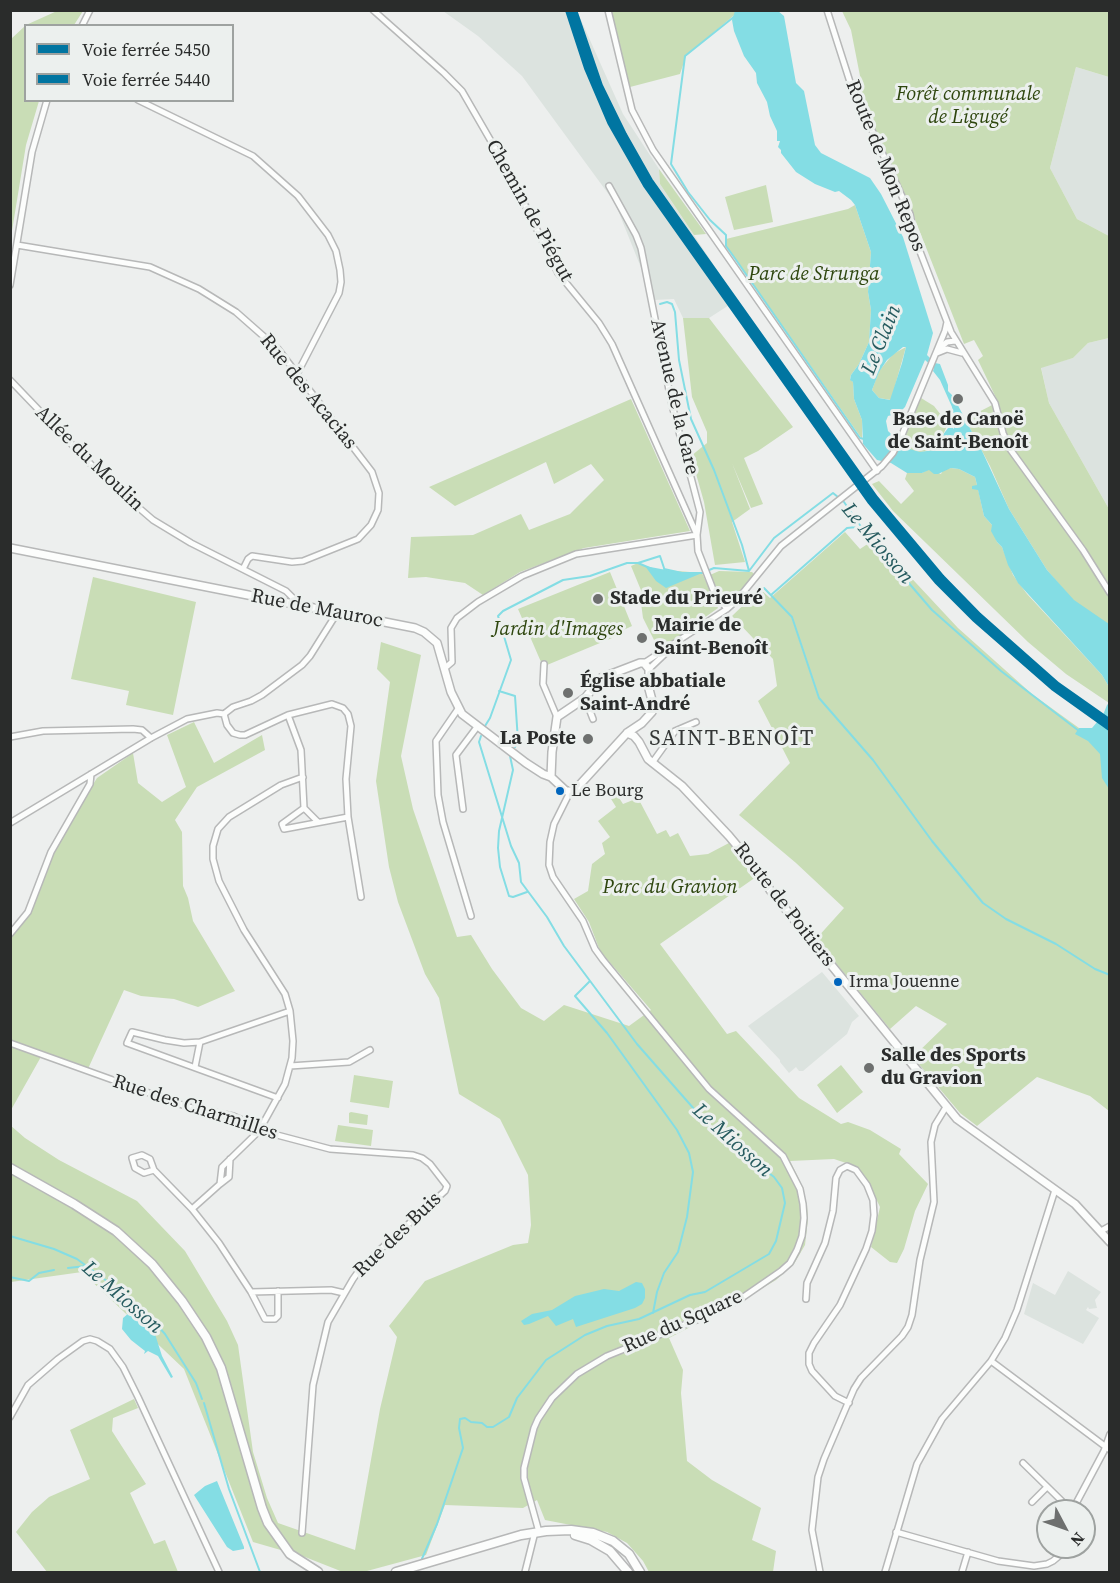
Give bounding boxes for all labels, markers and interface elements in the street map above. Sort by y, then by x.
legend [24,24,234,102]
text: Voie ferrée 5450 [82,37,210,62]
text: Voie ferrée 5440 [82,67,210,92]
street label: Route de Mon Repos [840,77,930,255]
park label: Forêt communale de Ligugé [896,83,1040,130]
street label: Chemin de Piégut [480,136,578,286]
park label: Parc de Strunga [748,263,880,287]
water label: Le Clain [857,301,907,379]
street label: Avenue de la Gare [644,317,704,477]
street label: Rue des Acacias [254,330,362,454]
marker: Base de Canoë de Saint-Benoît [951,392,965,406]
street label: Allée du Moulin [30,401,148,517]
place label: Base de Canoë de Saint-Benoît [888,408,1028,455]
water label: Le Miosson [836,498,918,590]
street label: Rue de Mauroc [249,584,385,634]
place label: Stade du Prieuré [610,587,763,611]
marker: Stade du Prieuré [591,592,605,606]
place label: Mairie de Saint-Benoît [654,614,768,661]
park label: Jardin d'Images [493,618,623,642]
marker: Mairie de Saint-Benoît [635,631,649,645]
place label: Église abbatiale Saint-André [580,670,726,717]
marker: Église abbatiale Saint-André [561,686,575,700]
district label: SAINT-BENOÎT [649,726,815,752]
place label: La Poste [500,727,576,751]
marker: La Poste [581,732,595,746]
place label: Le Bourg [571,780,643,802]
marker: Le Bourg [554,785,566,797]
street label: Route de Poitiers [728,838,840,972]
park label: Parc du Gravion [603,876,737,900]
place label: Irma Jouenne [849,971,959,993]
marker: Irma Jouenne [832,976,844,988]
place label: Salle des Sports du Gravion [881,1044,1026,1091]
marker: Salle des Sports du Gravion [862,1061,876,1075]
street label: Rue des Charmilles [110,1070,280,1146]
water label: Le Miosson [687,1099,777,1183]
street label: Rue des Buis [349,1187,447,1283]
water label: Le Miosson [77,1256,167,1340]
street label: Rue du Square [620,1285,746,1359]
north arrow [1036,1499,1096,1559]
text: N [1066,1528,1090,1551]

